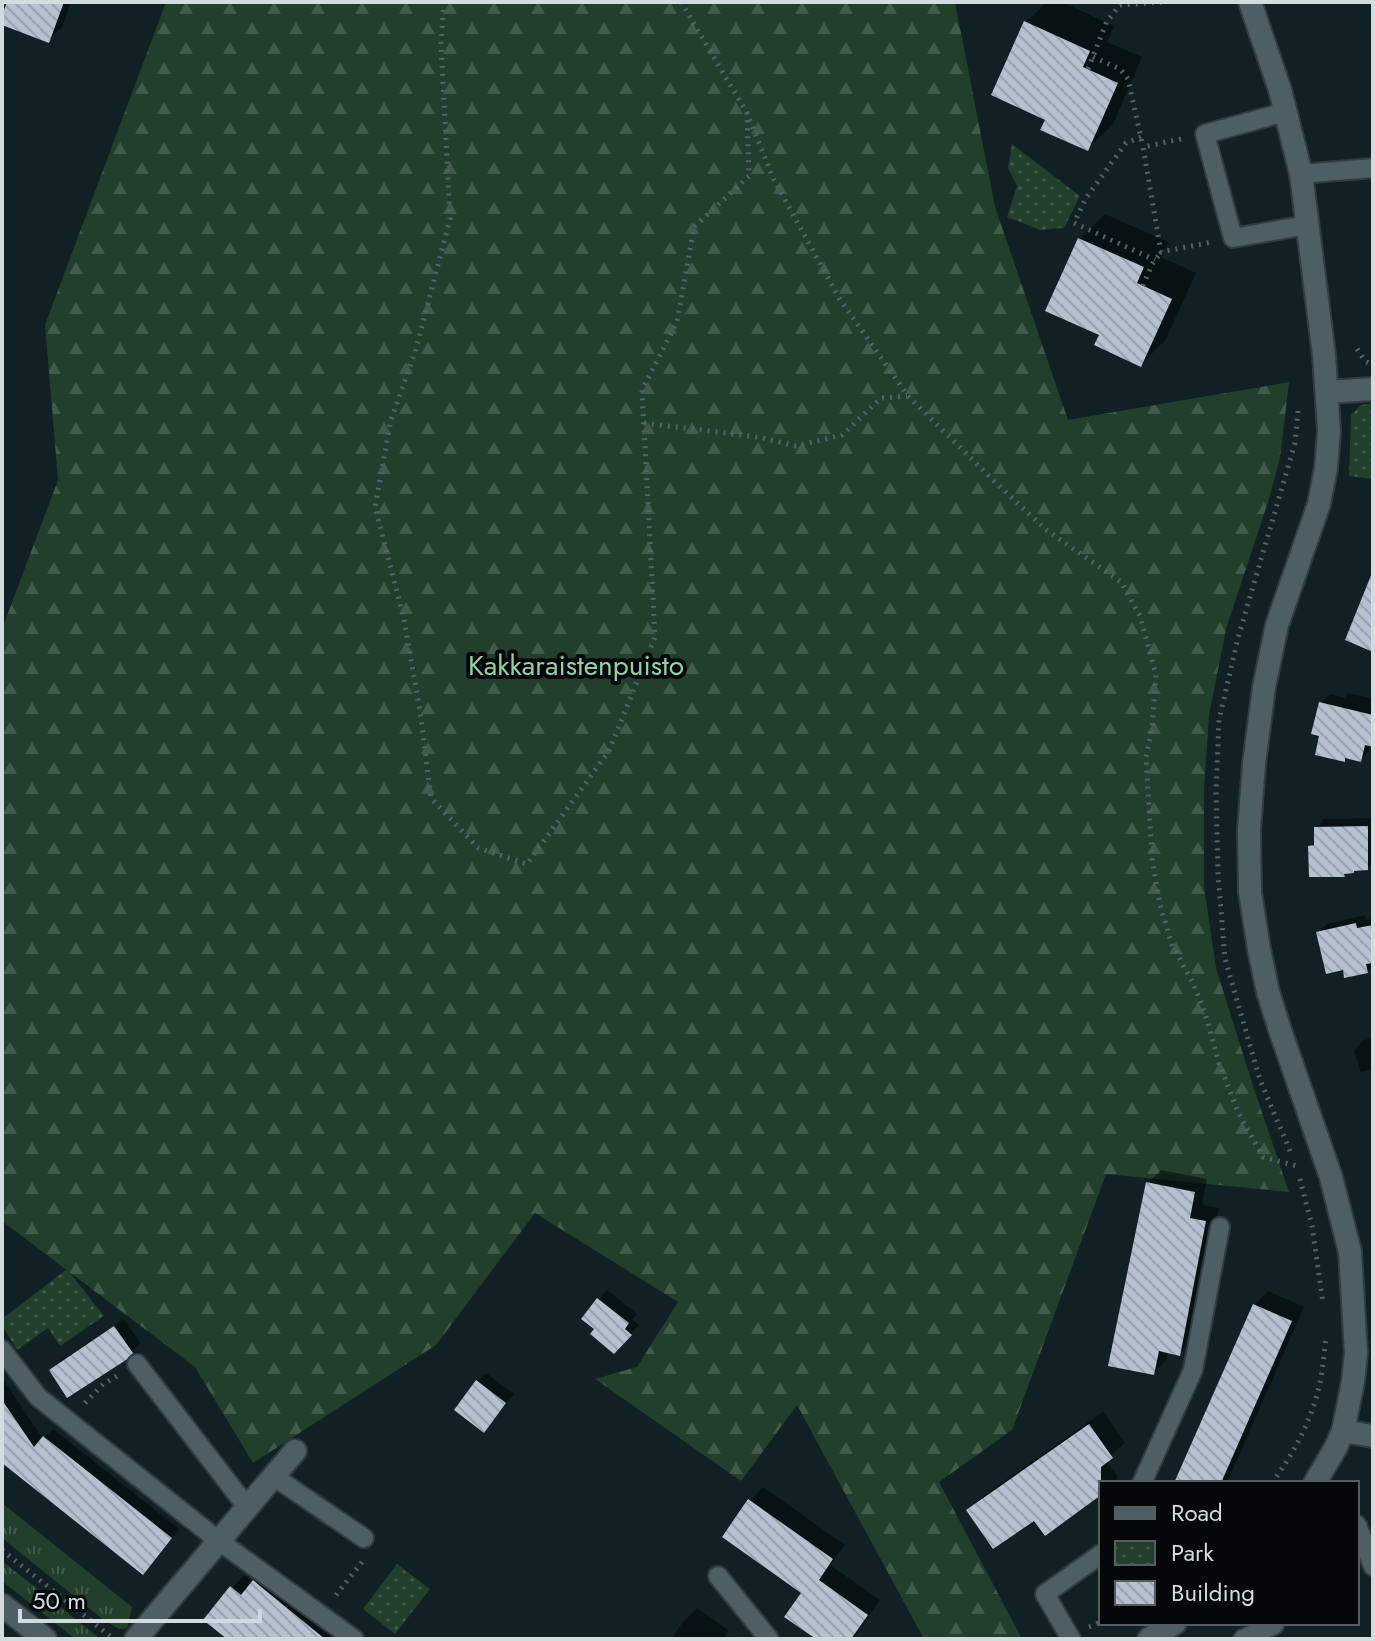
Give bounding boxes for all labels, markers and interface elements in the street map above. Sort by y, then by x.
park label: Kakkaraistenpuisto [468,645,684,686]
legend [1099,1481,1359,1625]
text: Road [1171,1495,1223,1530]
text: Park [1171,1535,1214,1570]
scale bar [20,1573,260,1623]
text: Building [1171,1575,1255,1610]
text: 50 m [32,1583,86,1618]

